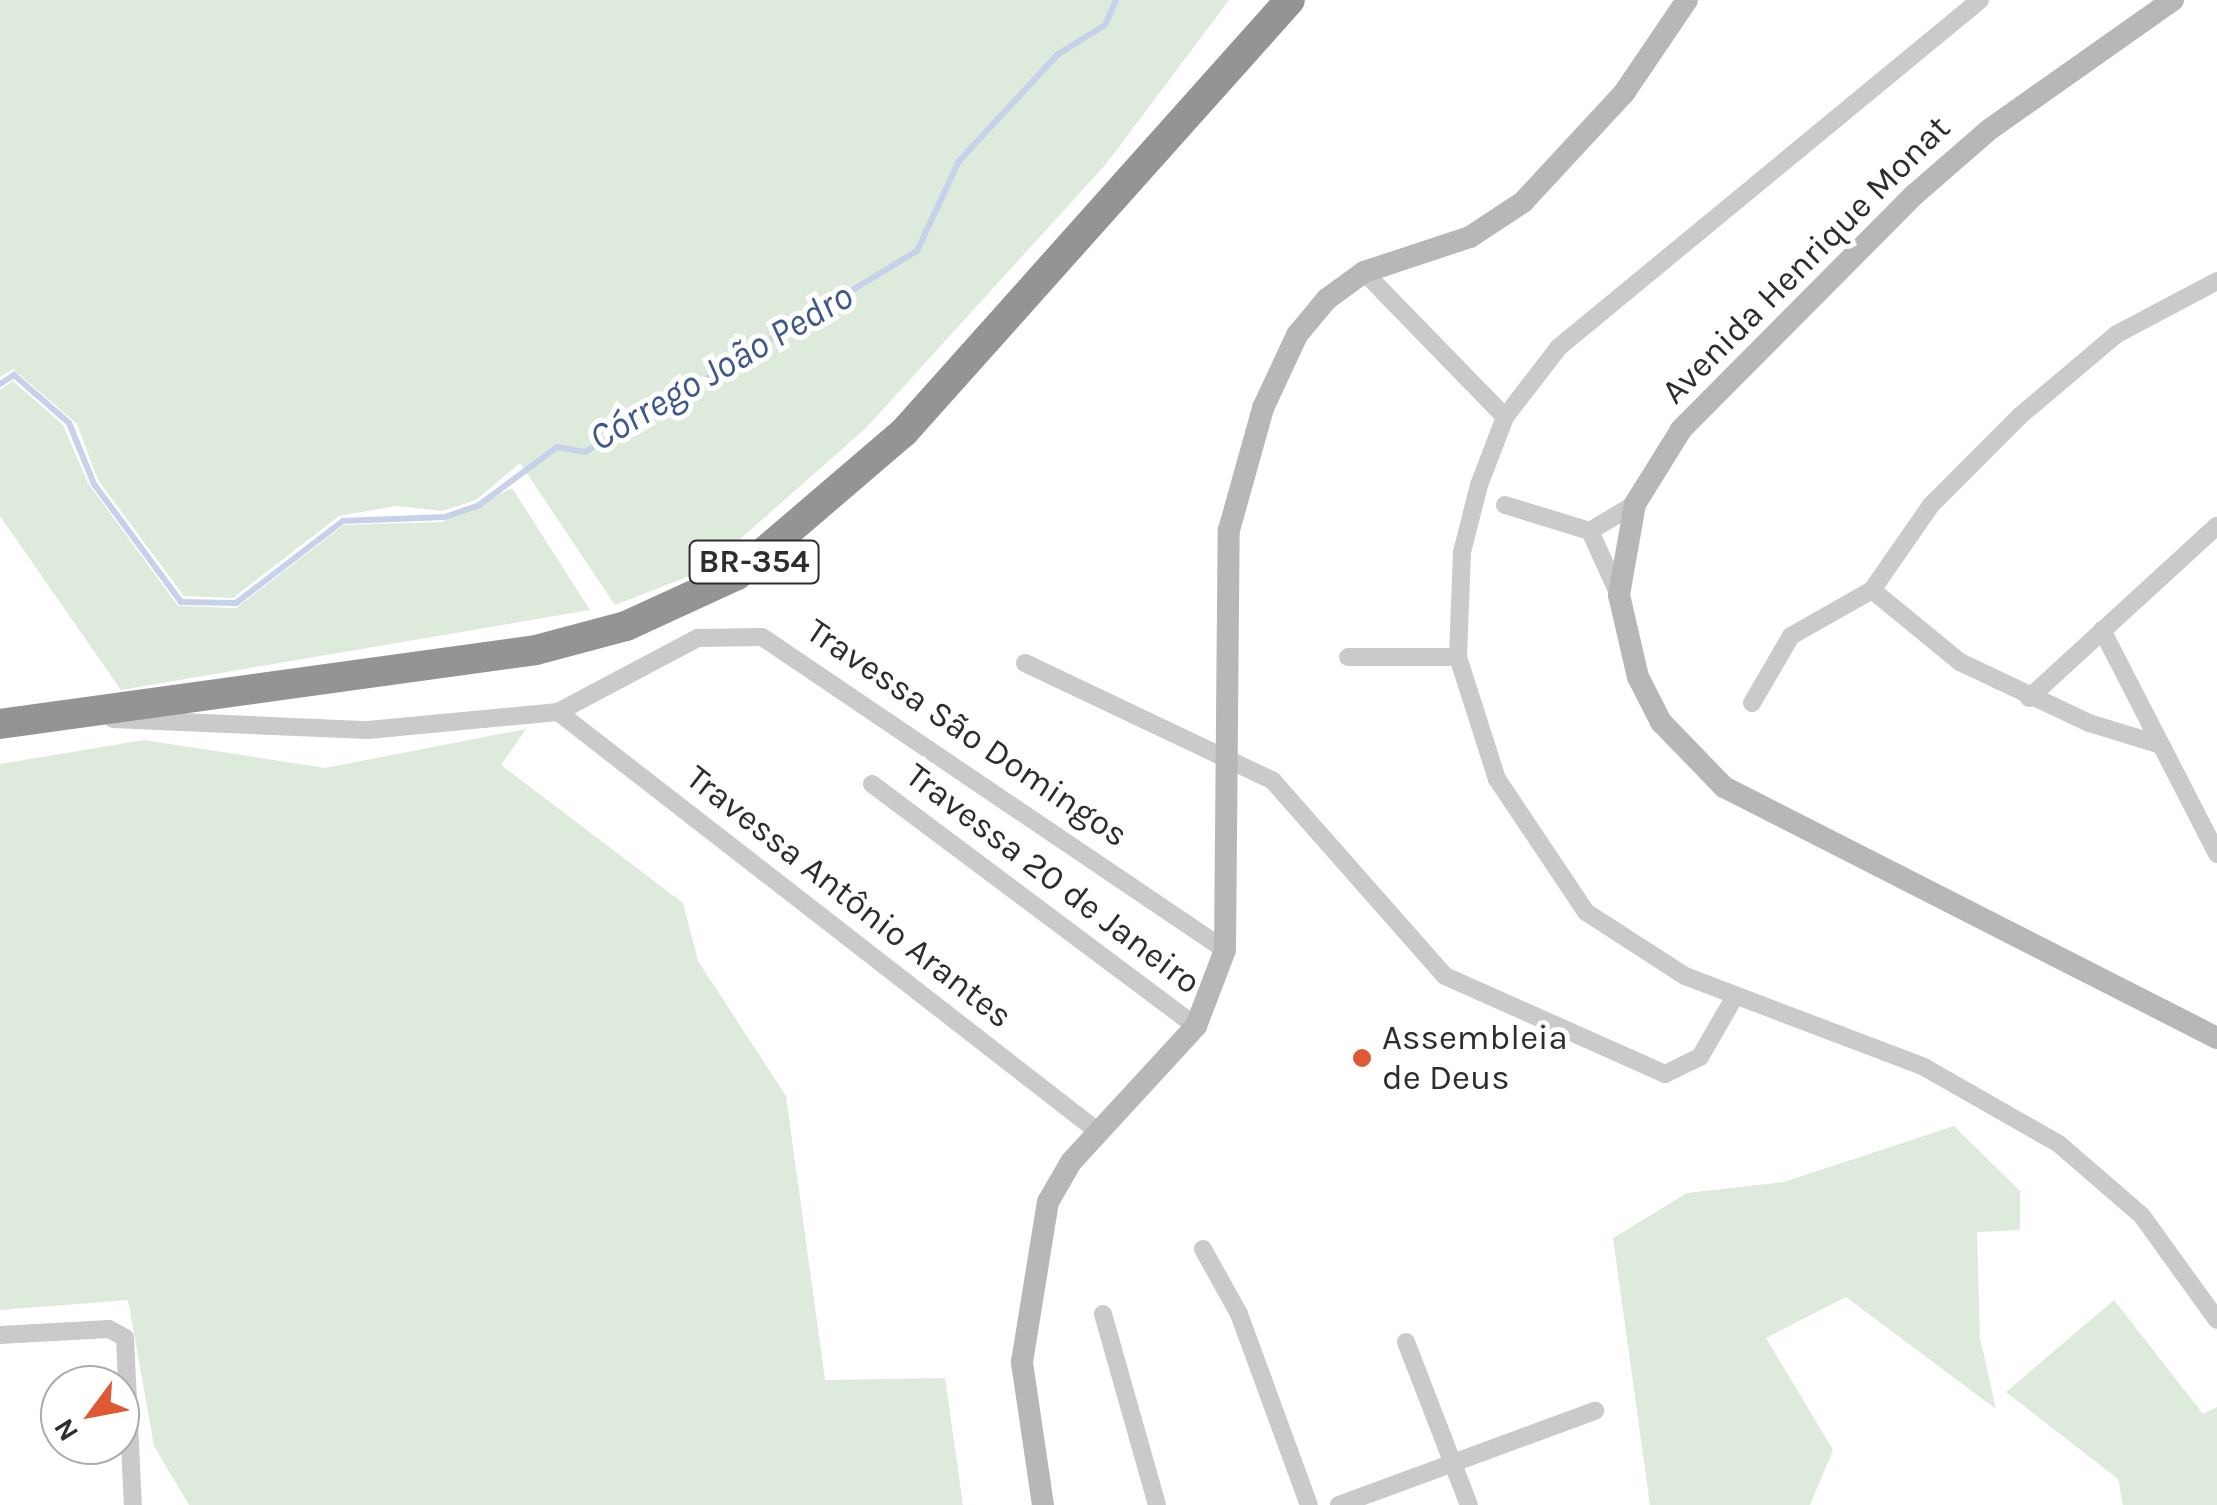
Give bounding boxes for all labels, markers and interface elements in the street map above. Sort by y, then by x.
street label: Avenida Henrique Monat [1653,107,1959,413]
water label: Córrego João Pedro [581,273,861,461]
road number: BR-354 [686,535,822,589]
street label: Travessa São Domingos [798,610,1136,856]
street label: Travessa 20 de Janeiro [897,755,1209,1003]
street label: Travessa Antônio Arantes [678,757,1020,1037]
place label: Assembleia de Deus [1382,1017,1568,1099]
marker: Assembleia de Deus [1351,1047,1373,1069]
north arrow [40,1365,140,1465]
text: N [47,1413,85,1447]

